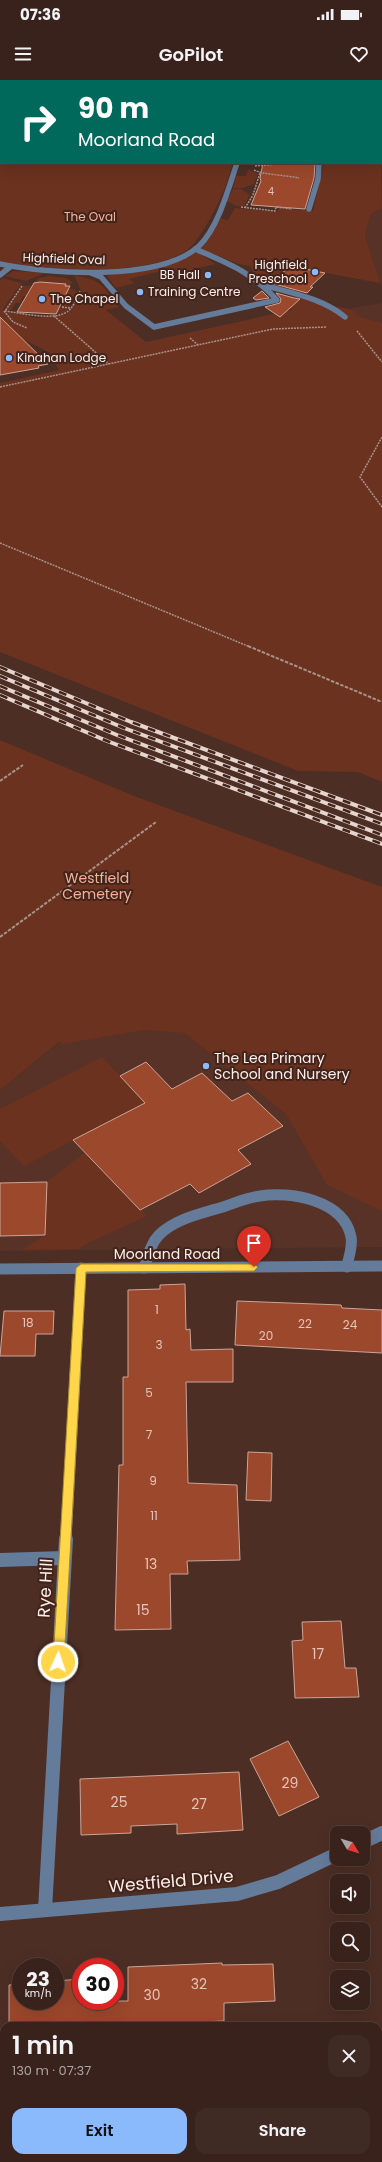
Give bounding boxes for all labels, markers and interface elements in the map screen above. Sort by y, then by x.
text: 07:36 [20,4,61,25]
text: GoPilot [159,42,223,67]
icon: menu [12,43,34,65]
icon: heart [348,43,370,65]
text: 90 m [78,89,149,128]
icon: right [12,96,64,148]
text: Moorland Road [78,127,215,152]
house number: 4 [268,184,274,199]
park label: The Oval [64,208,116,225]
street label: Highfield Oval [22,249,106,268]
place label: Highfield Preschool [249,256,307,287]
place label: BB Hall [160,266,200,283]
marker: Highfield Preschool [310,267,320,277]
marker: BB Hall [203,270,213,280]
place label: Training Centre [148,283,240,300]
marker: Training Centre [135,287,145,297]
place label: The Chapel [50,290,118,307]
marker: The Chapel [37,294,47,304]
place label: Kinahan Lodge [17,349,106,366]
marker: Kinahan Lodge [4,353,14,363]
park label: Westfield Cemetery [62,868,132,904]
place label: The Lea Primary School and Nursery [214,1048,350,1084]
marker: The Lea Primary School and Nursery [201,1061,211,1071]
pin [237,1226,271,1267]
icon: arrive [243,1232,265,1254]
street label: Moorland Road [114,1244,220,1264]
house number: 1 [155,1301,159,1318]
house number: 18 [22,1314,34,1331]
house number: 22 [298,1315,312,1332]
house number: 24 [343,1316,358,1333]
house number: 20 [259,1327,273,1344]
house number: 3 [155,1336,163,1353]
house number: 5 [145,1384,153,1401]
house number: 7 [146,1426,153,1443]
house number: 9 [149,1472,157,1489]
house number: 11 [150,1507,158,1524]
house number: 13 [145,1554,157,1574]
street label: Rye Hill [31,1558,59,1618]
house number: 15 [136,1600,150,1620]
position arrow [37,1641,79,1683]
house number: 17 [312,1644,324,1664]
house number: 29 [282,1773,298,1793]
house number: 25 [111,1792,127,1812]
house number: 27 [191,1794,207,1814]
north arrow [330,1826,370,1866]
map controls [330,1826,370,2010]
street label: Westfield Drive [108,1864,234,1898]
button: sound [330,1874,370,1914]
button: search [330,1922,370,1962]
speed limit sign: 30 [72,1958,124,2010]
text: 23 [26,1965,50,1993]
button: layers [330,1970,370,2010]
house number: 32 [191,1974,207,1994]
house number: 30 [143,1985,161,2005]
text: km/h [25,1986,51,2001]
text: 1 min [12,2029,74,2062]
button: close [328,2035,370,2077]
text: 130 m · 07:37 [12,2061,91,2080]
button: Exit [12,2108,187,2154]
button: Share [195,2108,370,2154]

